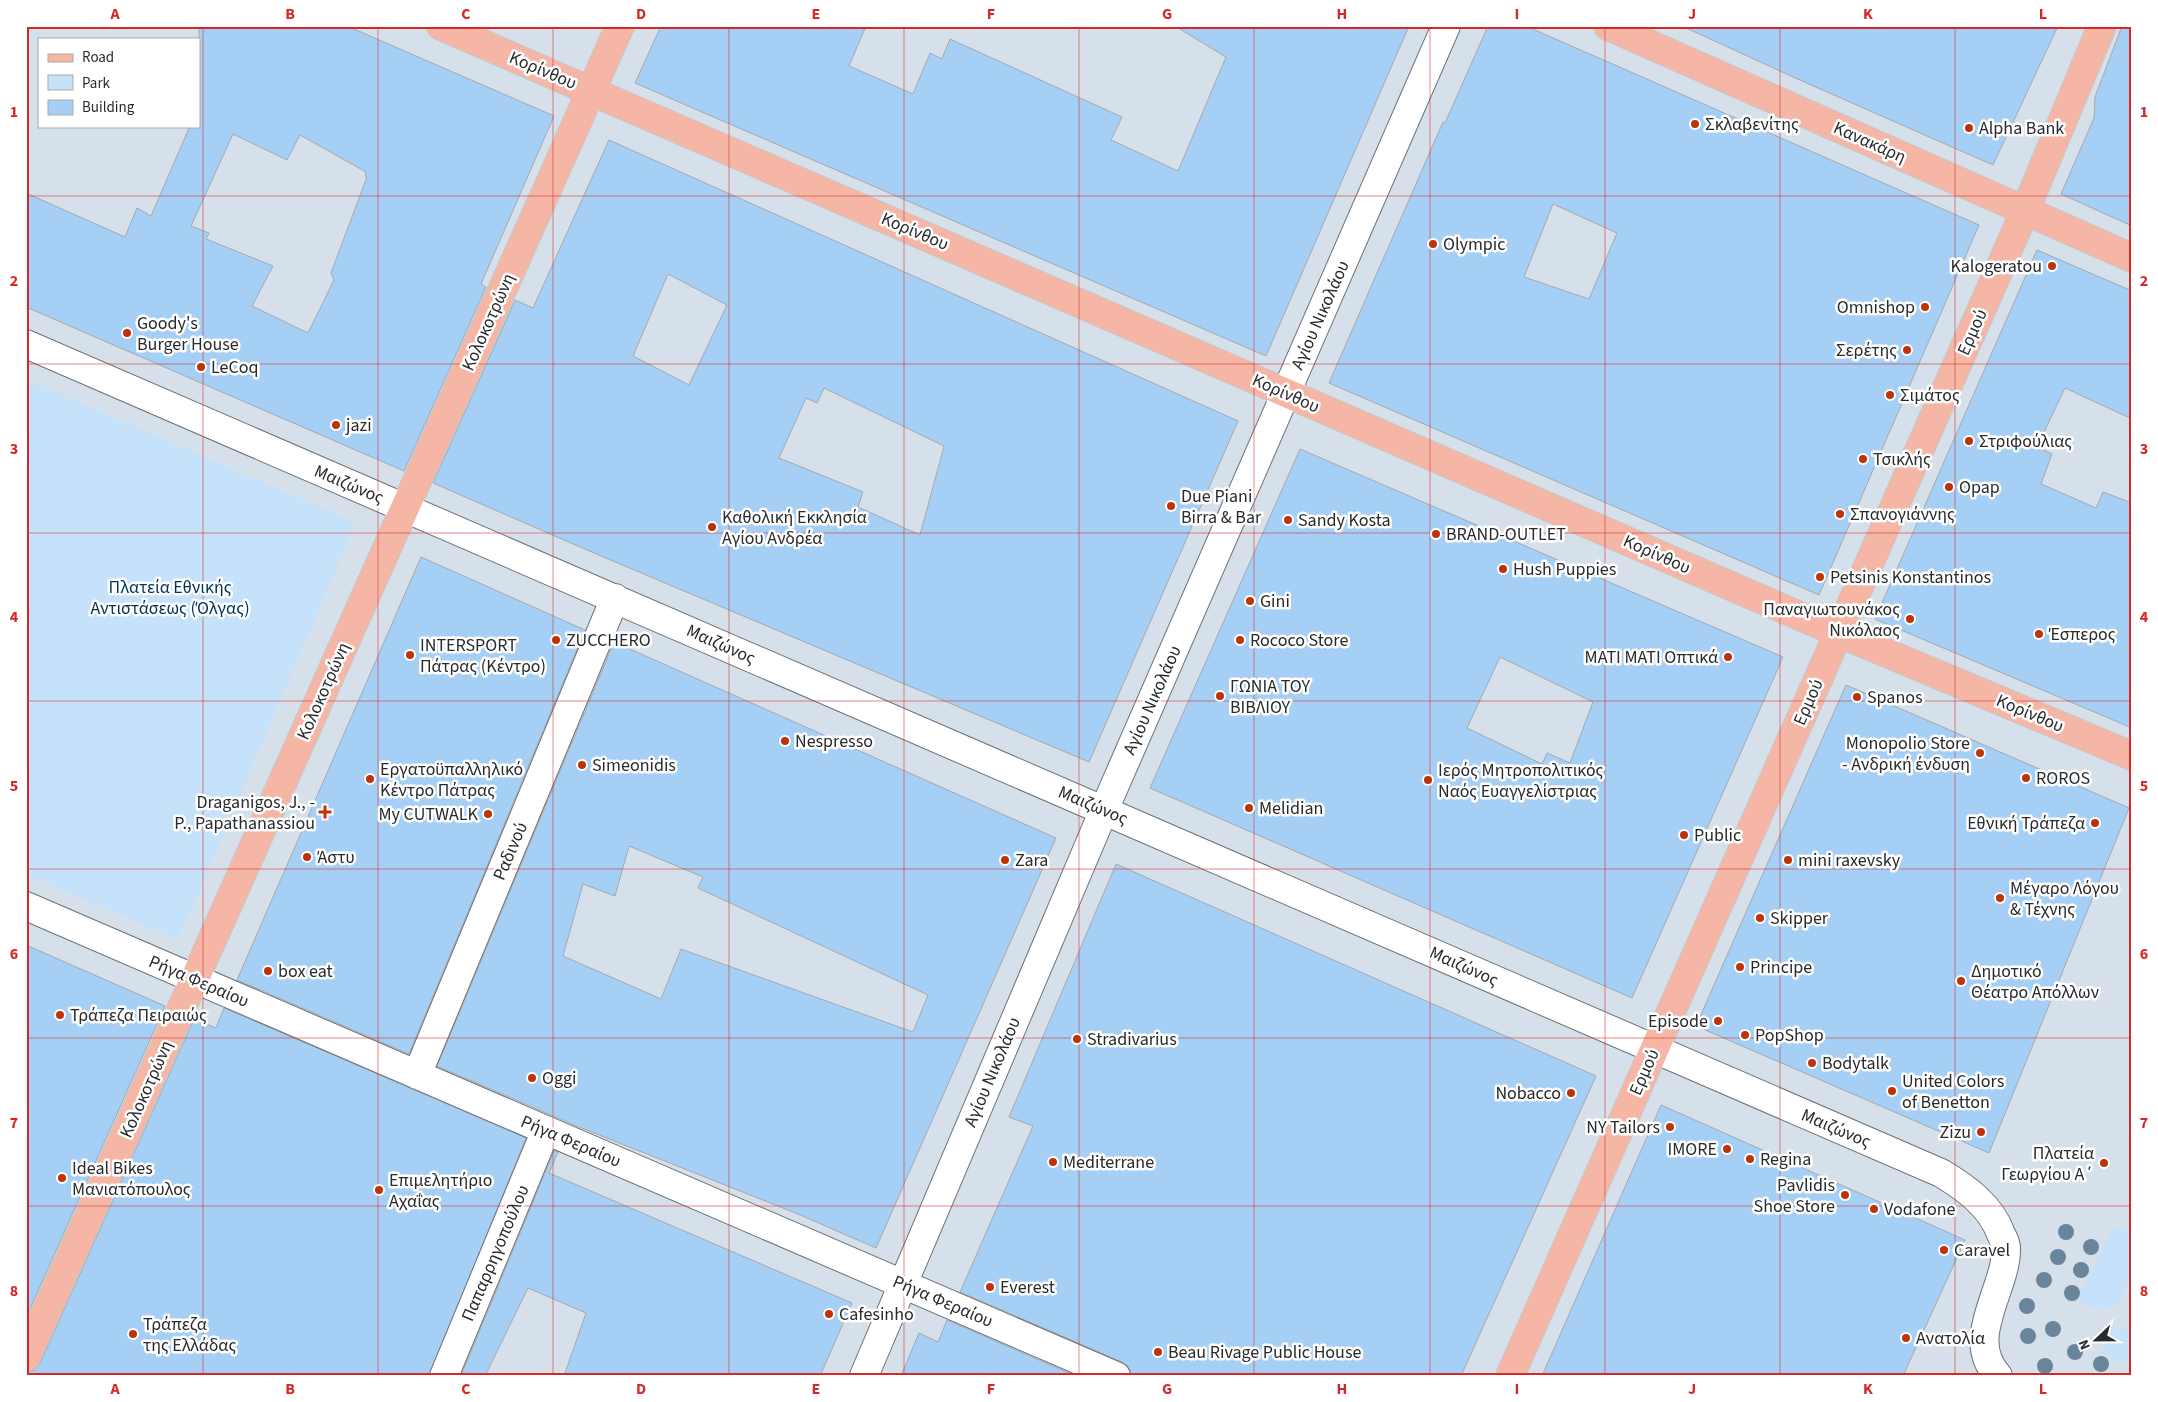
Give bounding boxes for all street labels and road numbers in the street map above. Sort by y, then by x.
street label: Κορίνθου [505,45,580,96]
street label: Κανακάρη [1830,115,1910,170]
street label: Κορίνθου [877,206,952,257]
street label: Αγίου Νικολάου [1285,257,1356,374]
street label: Κολοκοτρώνη [456,269,521,375]
street label: Ερμού [1951,305,1994,359]
street label: Κορίνθου [1248,368,1323,419]
street label: Μαιζώνος [310,459,388,510]
street label: Κορίνθου [1619,529,1694,580]
street label: Μαιζώνος [682,618,759,671]
street label: Κολοκοτρώνη [291,638,356,744]
street label: Αγίου Νικολάου [1117,642,1188,759]
street label: Ερμού [1787,675,1830,729]
street label: Κορίνθου [1992,688,2067,739]
street label: Μαιζώνος [1054,780,1132,831]
street label: Ραδινού [487,818,534,884]
street label: Μαιζώνος [1425,940,1502,993]
street label: Ρήγα Φεραίου [145,949,253,1014]
street label: Αγίου Νικολάου [958,1013,1027,1131]
street label: Κολοκοτρώνη [114,1036,179,1142]
street label: Ερμού [1623,1045,1666,1099]
street label: Μαιζώνος [1797,1103,1875,1154]
street label: Ρήγα Φεραίου [517,1109,625,1174]
street label: Παπαρρηγοπούλου [455,1181,536,1325]
street label: Ρήγα Φεραίου [889,1269,997,1334]

